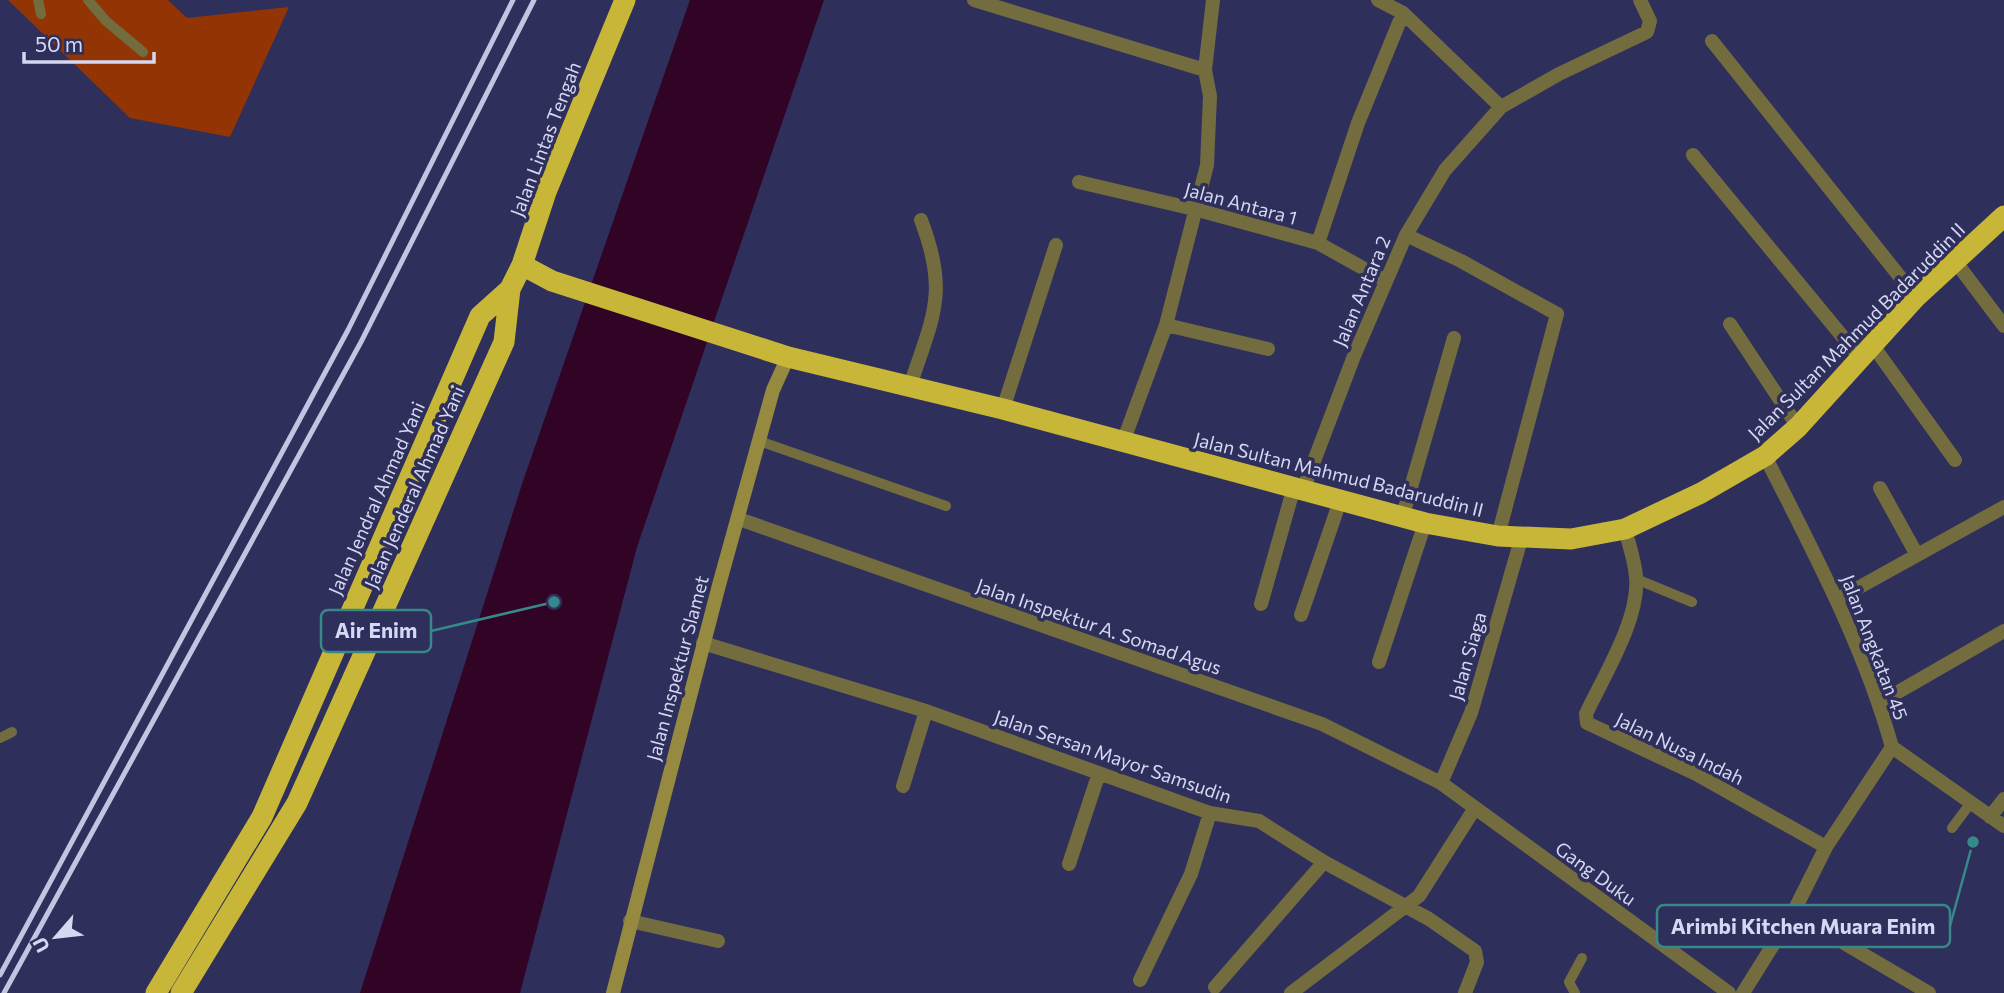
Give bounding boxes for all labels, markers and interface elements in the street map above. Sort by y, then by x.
scale bar [24,21,154,65]
text: 50 m [35,31,83,56]
street label: Jalan Lintas Tengah [505,58,585,220]
street label: Jalan Antara 1 [1182,177,1300,229]
street label: Jalan Sultan Mahmud Badaruddin II [1743,218,1969,444]
street label: Jalan Antara 2 [1327,232,1395,350]
street label: Jalan Jenderal Ahmad Yani [359,382,469,592]
street label: Jalan Jendral Ahmad Yani [323,398,429,598]
street label: Jalan Sultan Mahmud Badaruddin II [1192,427,1486,521]
street label: Jalan Angkatan 45 [1837,571,1913,723]
street label: Jalan Inspektur Slamet [641,573,713,763]
street label: Jalan Inspektur A. Somad Agus [973,573,1225,679]
street label: Jalan Siaga [1443,609,1491,703]
callout: Air Enim [321,610,431,652]
text: Air Enim [335,617,417,642]
street label: Jalan Sersan Mayor Samsudin [991,704,1235,808]
street label: Jalan Nusa Indah [1612,707,1748,789]
street label: Gang Duku [1551,836,1641,910]
north arrow [21,902,91,972]
callout: Arimbi Kitchen Muara Enim [1657,905,1950,947]
text: Arimbi Kitchen Muara Enim [1671,913,1935,938]
text: U [27,934,54,957]

